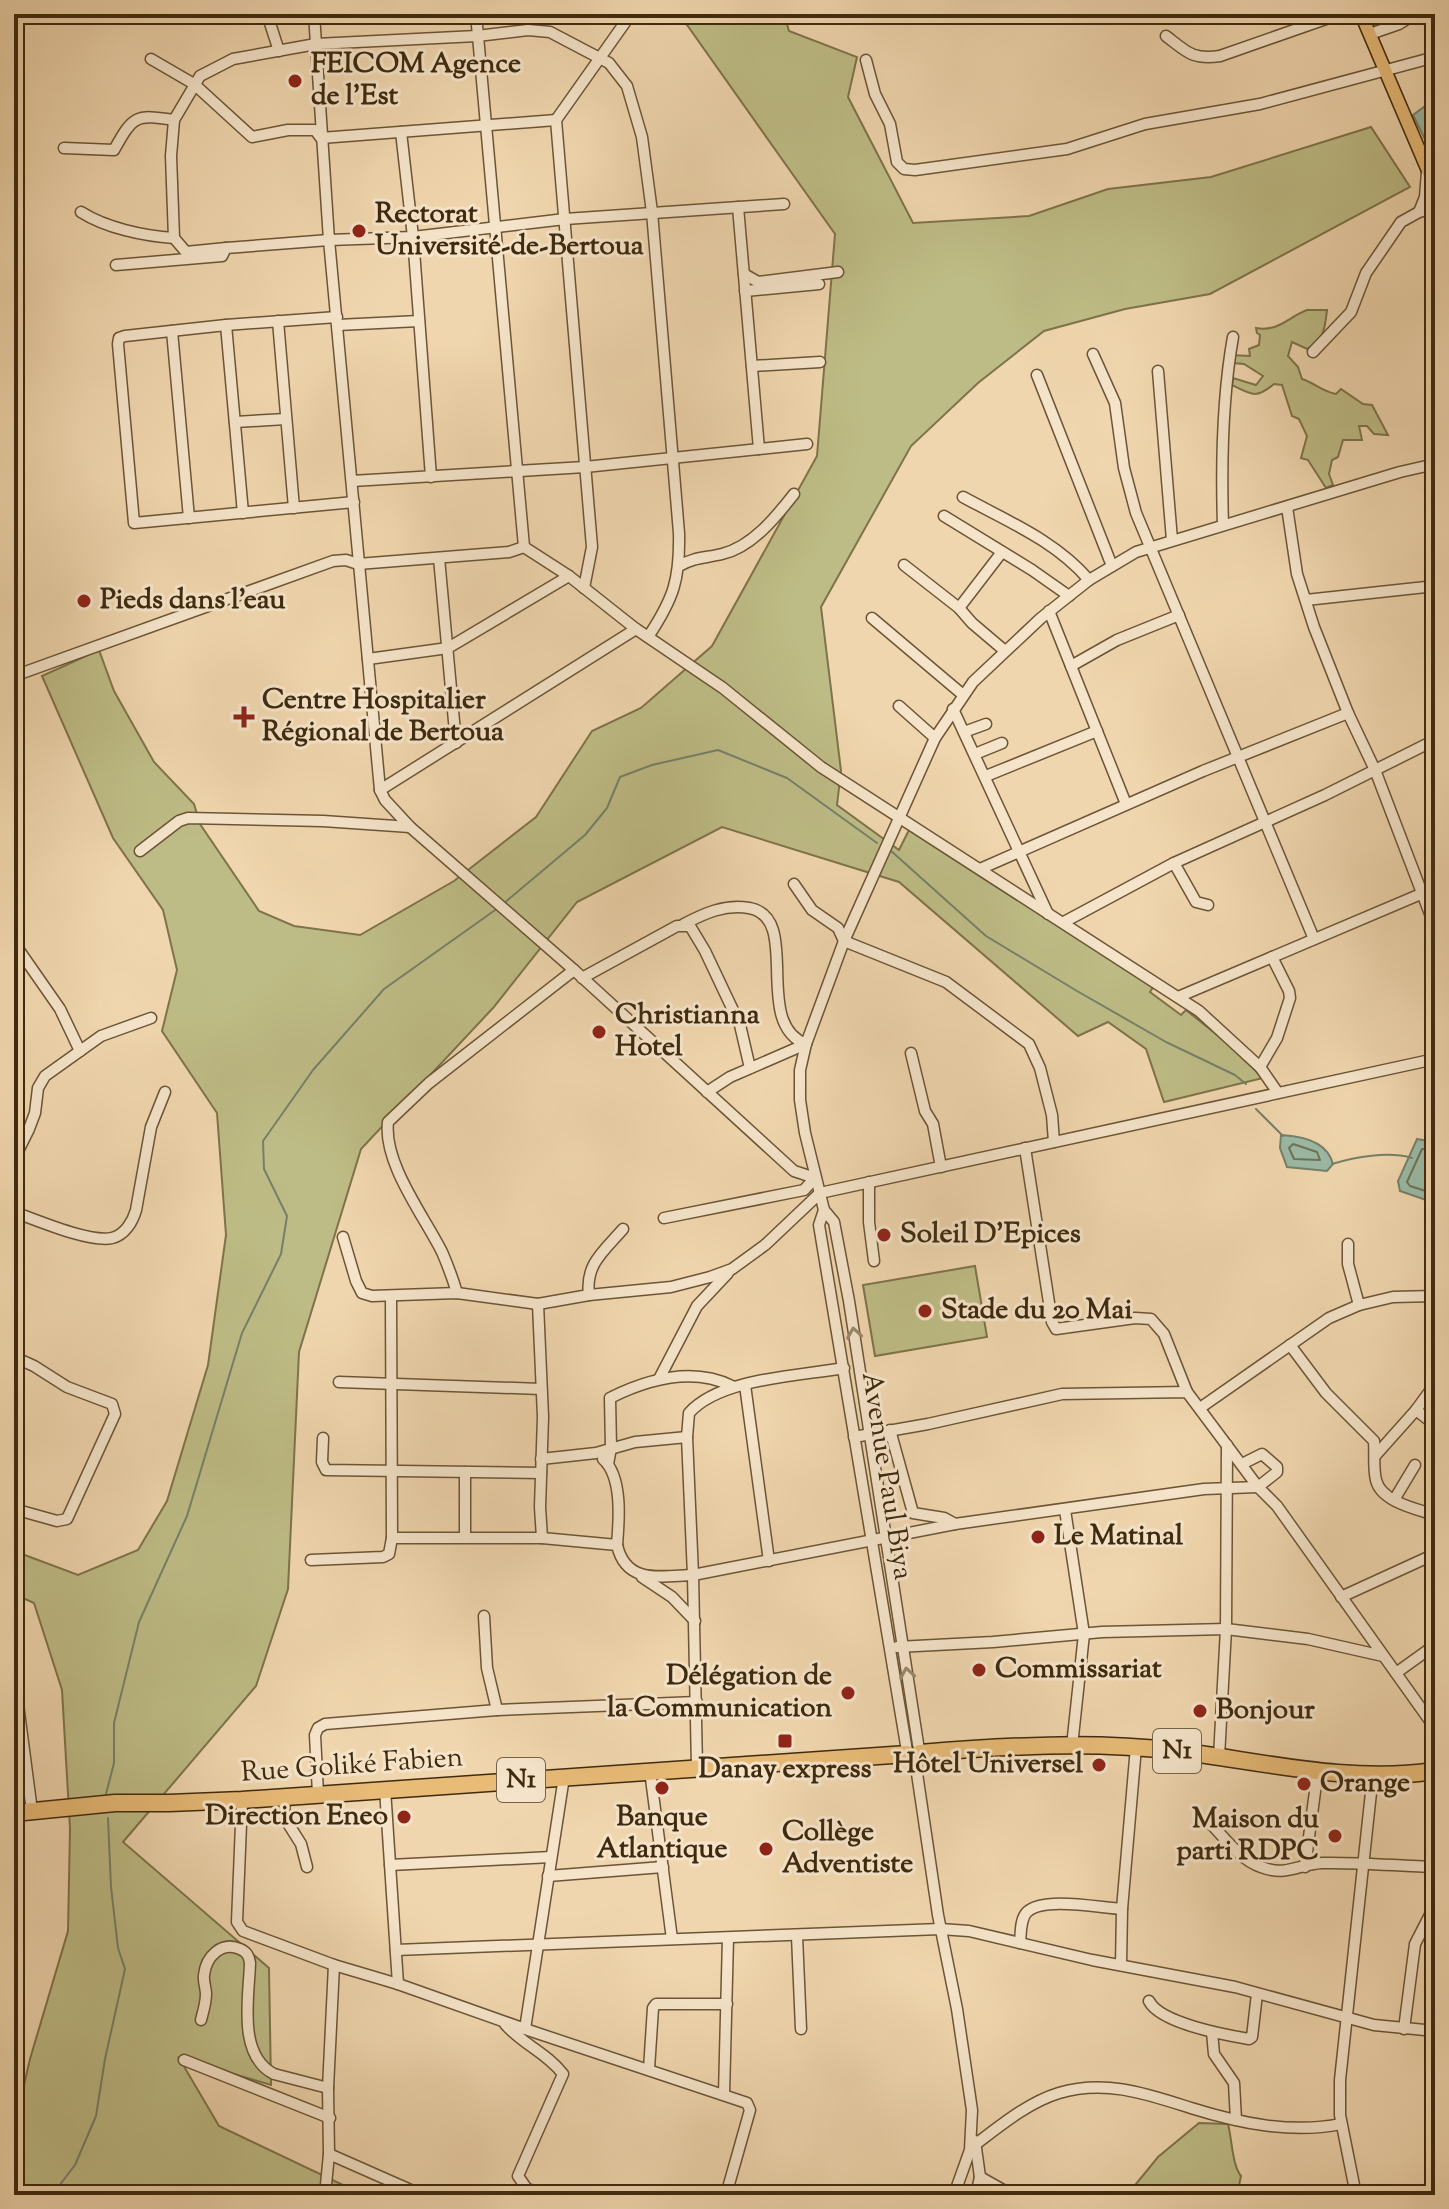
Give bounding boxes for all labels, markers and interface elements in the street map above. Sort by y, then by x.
place label: FEICOM Agence de l'Est [311,45,521,117]
marker: FEICOM Agence de l'Est [286,72,304,90]
place label: Rectorat Université-de-Bertoua [375,195,644,267]
marker: Rectorat Université-de-Bertoua [350,222,368,240]
place label: Pieds dans l'eau [100,581,286,621]
marker: Pieds dans l'eau [75,592,93,610]
place label: Centre Hospitalier Régional de Bertoua [262,681,504,753]
marker: Centre Hospitalier Régional de Bertoua [233,706,255,728]
place label: Christianna Hotel [615,996,760,1068]
marker: Christianna Hotel [590,1023,608,1041]
place label: Soleil D'Epices [900,1215,1081,1255]
marker: Soleil D'Epices [875,1226,893,1244]
place label: Stade du 20 Mai [941,1291,1132,1331]
marker: Stade du 20 Mai [916,1302,934,1320]
one-way arrow [846,1326,863,1339]
street label: Avenue Paul Biya [850,1369,922,1583]
place label: Le Matinal [1054,1517,1183,1557]
marker: Le Matinal [1029,1528,1047,1546]
place label: Commissariat [995,1650,1162,1690]
place label: Délégation de la Communication [607,1657,832,1729]
marker: Commissariat [970,1661,988,1679]
one-way arrow [899,1666,916,1679]
marker: Délégation de la Communication [839,1684,857,1702]
place label: Bonjour [1216,1691,1315,1731]
marker: Bonjour [1191,1702,1209,1720]
road number: N1 [1153,1729,1201,1773]
marker: Danay express [776,1732,794,1750]
street label: Rue Goliké Fabien [240,1738,464,1794]
place label: Hôtel Universel [893,1745,1083,1785]
place label: Danay express [699,1750,872,1790]
marker: Hôtel Universel [1090,1756,1108,1774]
road number: N1 [497,1758,545,1802]
place label: Orange [1320,1764,1410,1804]
marker: Orange [1295,1775,1313,1793]
marker: Banque Atlantique [653,1779,671,1797]
place label: Direction Eneo [205,1797,388,1837]
place label: Banque Atlantique [597,1798,727,1870]
place label: Maison du parti RDPC [1176,1800,1320,1872]
marker: Direction Eneo [395,1808,413,1826]
place label: Collège Adventiste [782,1813,913,1885]
marker: Maison du parti RDPC [1326,1827,1344,1845]
marker: Collège Adventiste [757,1840,775,1858]

